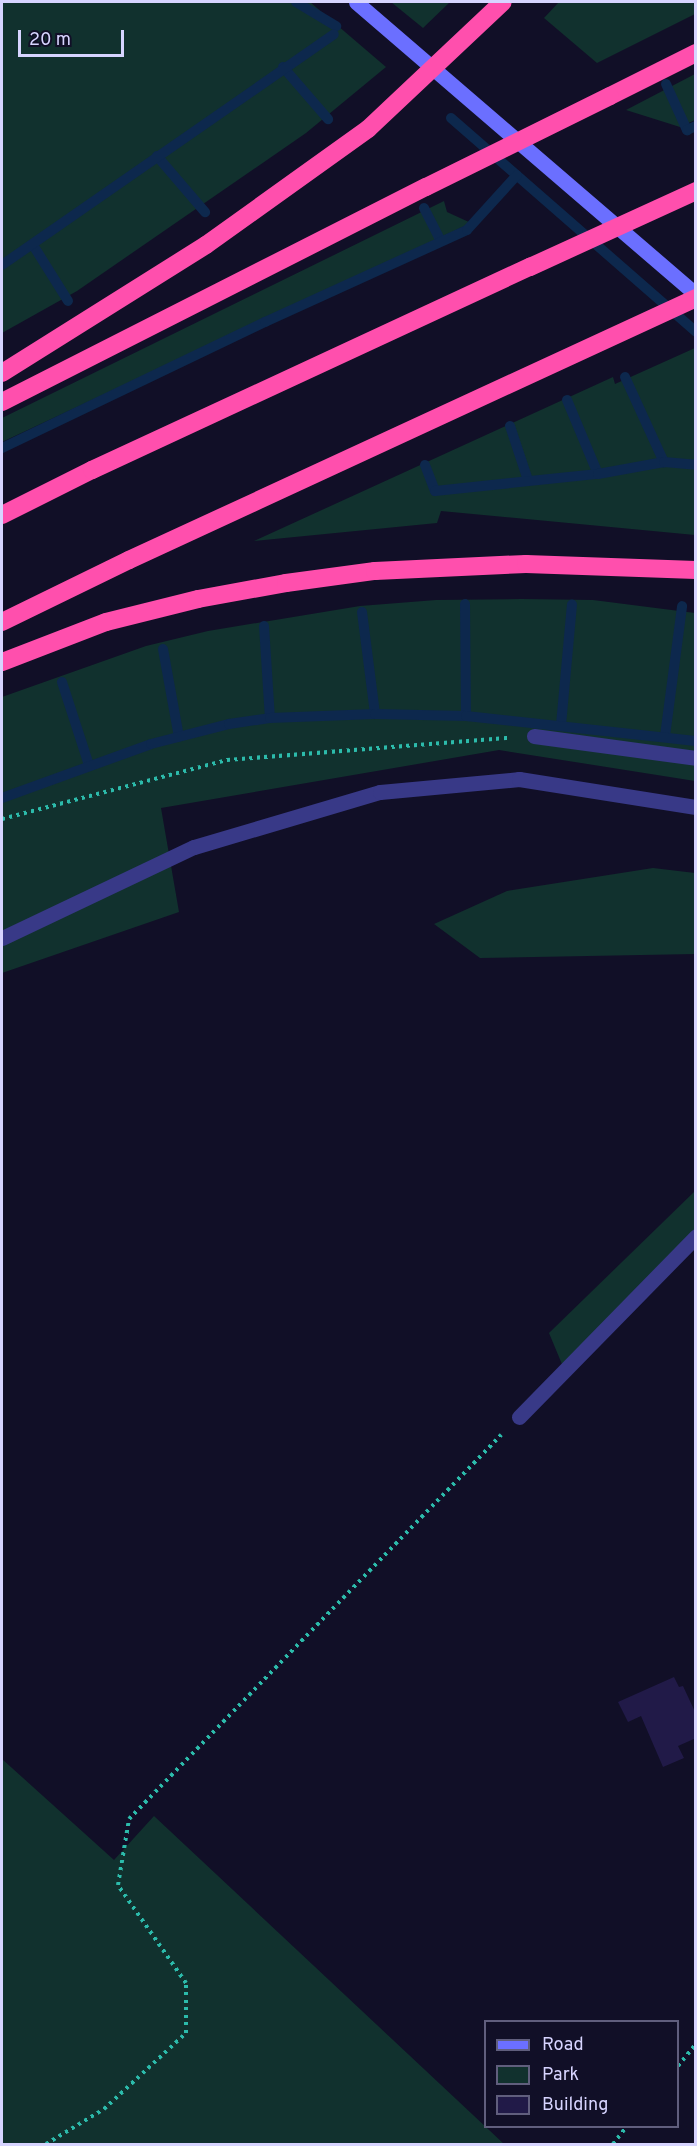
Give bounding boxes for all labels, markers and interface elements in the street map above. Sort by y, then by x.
scale bar [21,18,128,56]
text: 20 m [29,29,71,52]
legend [484,2020,679,2128]
text: Road [542,2034,584,2057]
text: Park [542,2064,579,2087]
text: Building [542,2094,608,2117]

